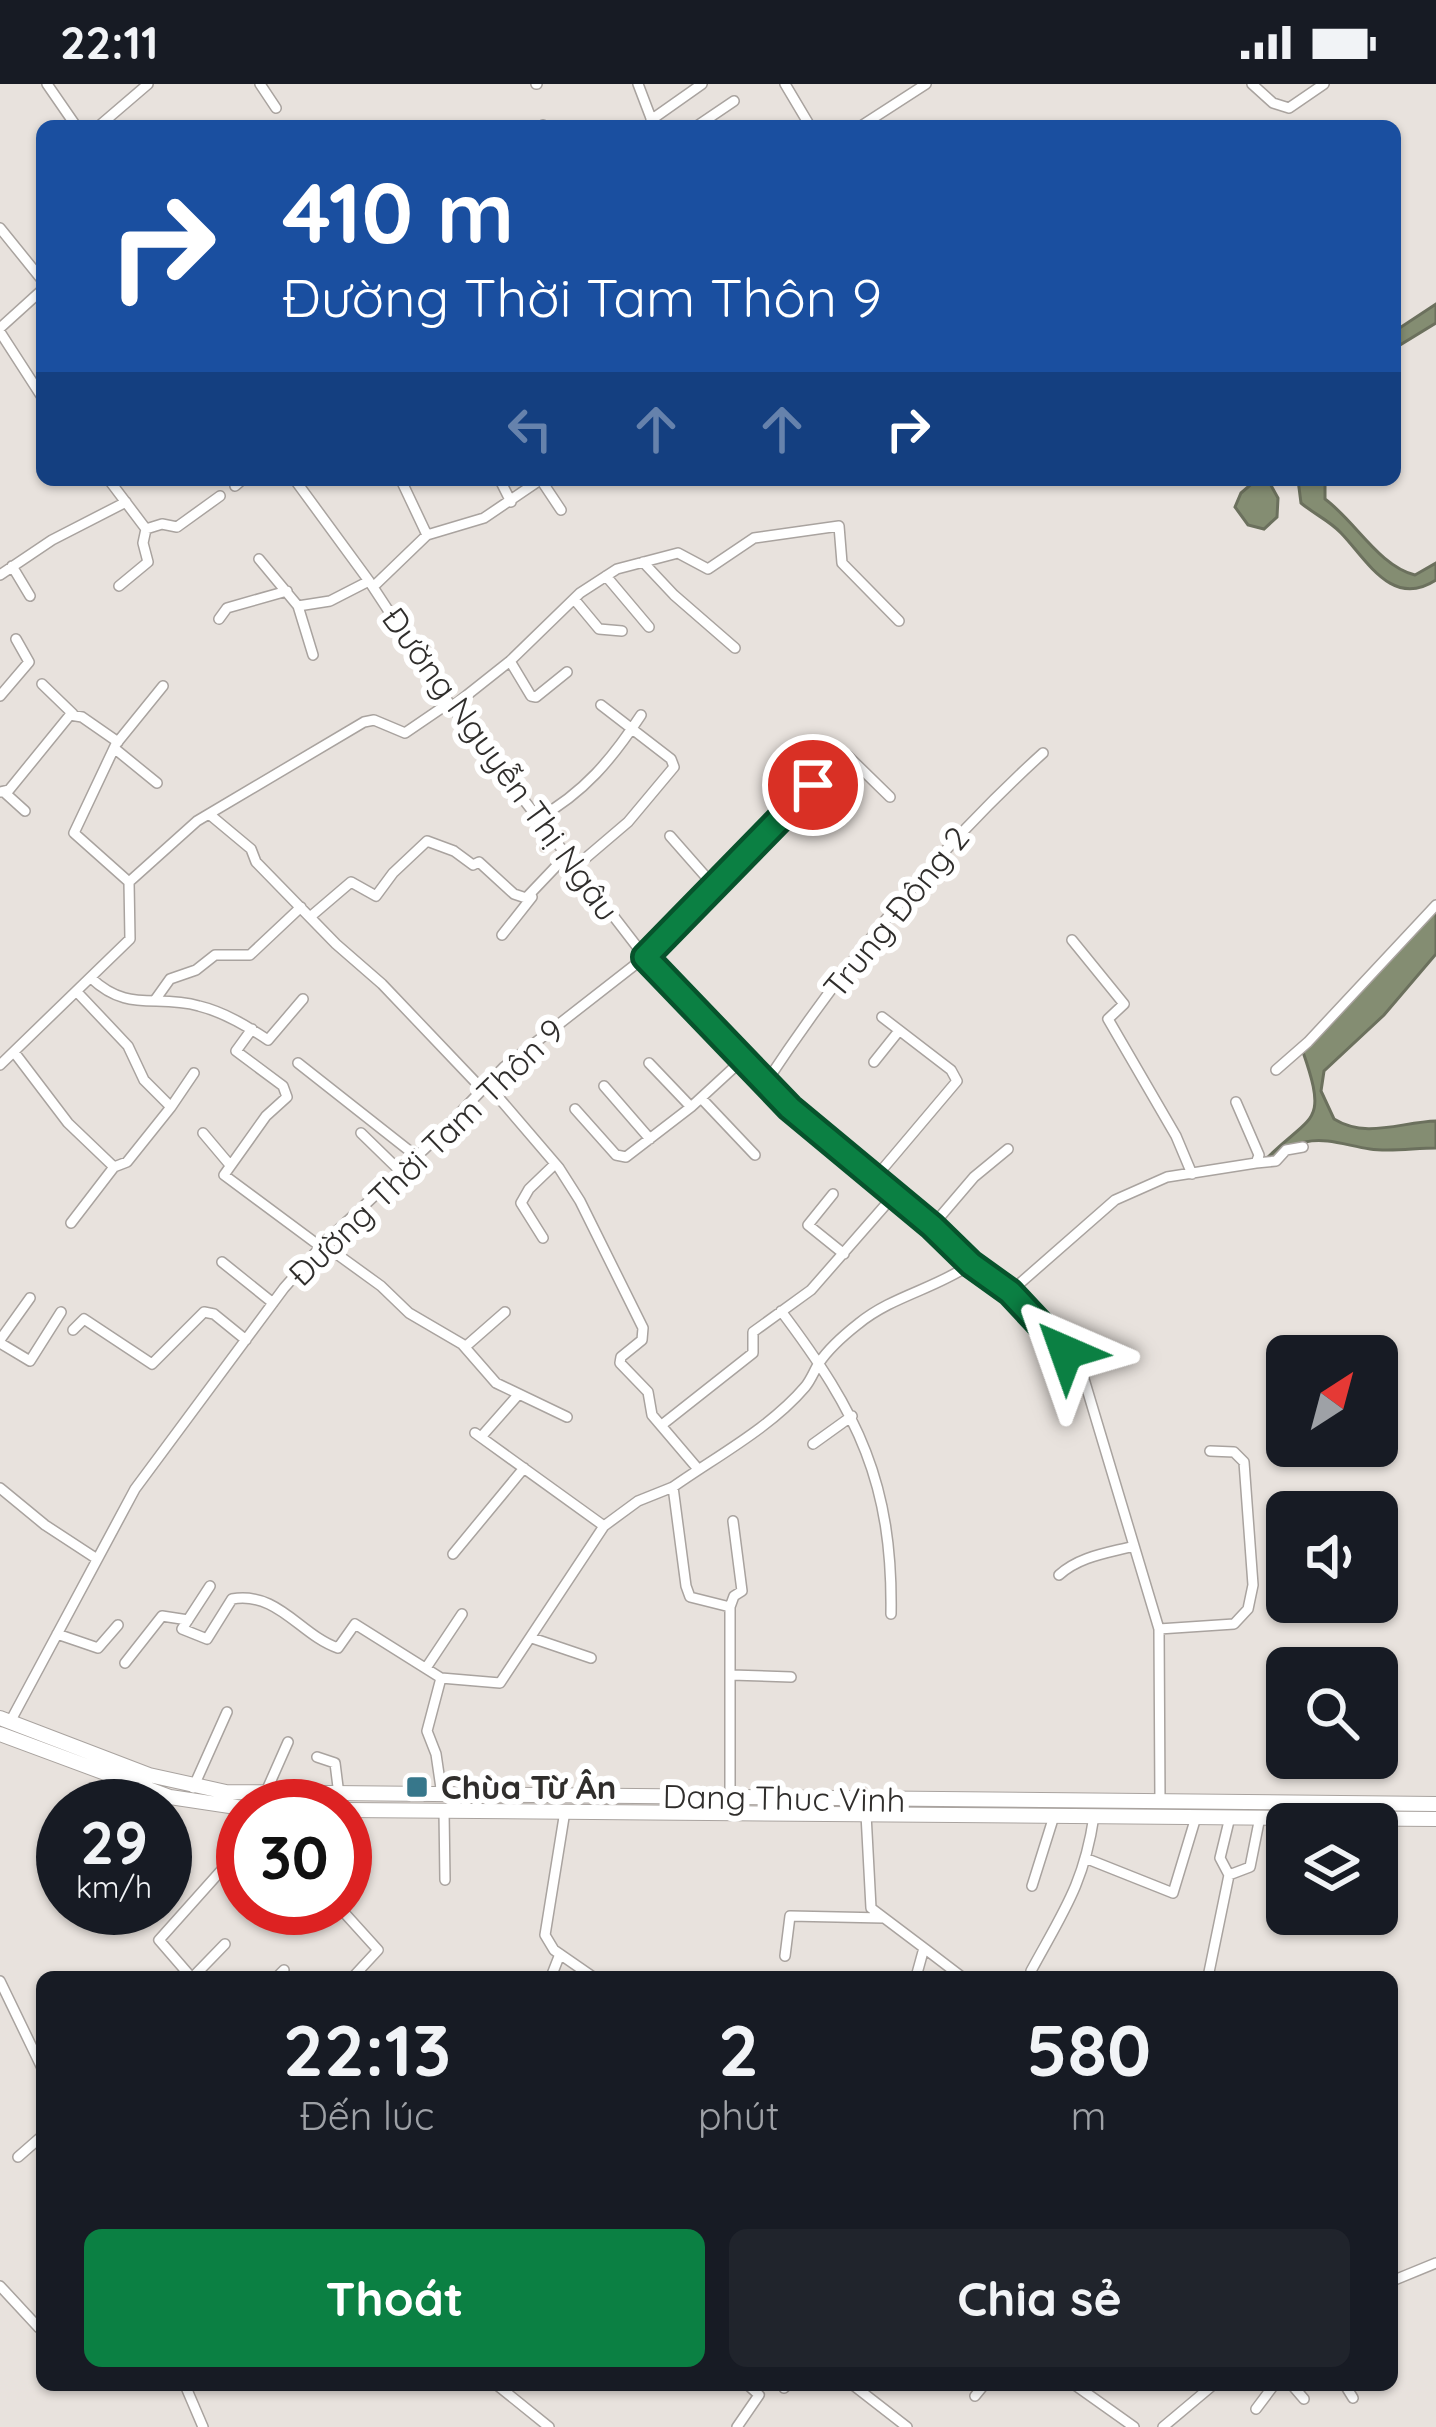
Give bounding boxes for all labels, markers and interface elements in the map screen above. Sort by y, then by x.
text: 22:11 [60,14,159,70]
text: 410 m [282,159,514,264]
icon: right [84,168,240,324]
text: Đường Thời Tam Thôn 9 [282,263,882,331]
icon: left [497,396,563,462]
icon: ahead [623,396,689,462]
icon: ahead [749,396,815,462]
icon: right [875,396,941,462]
street label: Đường Nguyễn Thị Ngâu [374,599,629,928]
pin [762,734,864,836]
icon: arrive [780,752,846,818]
street label: Trung Đông 2 [814,818,977,1006]
street label: Đường Thời Tam Thôn 9 [280,1010,572,1294]
position arrow [1003,1289,1129,1415]
north arrow [1266,1335,1398,1467]
map controls [1266,1335,1398,1935]
button: sound [1266,1491,1398,1623]
button: search [1266,1647,1398,1779]
place label: Chùa Từ Ân [441,1766,616,1807]
marker: Chùa Từ Ân [404,1774,430,1800]
street label: Dang Thuc Vinh [662,1775,906,1820]
speed limit sign: 30 [216,1779,372,1935]
button: layers [1266,1803,1398,1935]
text: 29 [80,1804,148,1879]
text: km/h [76,1868,152,1906]
text: 22:13 [283,2004,451,2094]
text: 2 [718,2004,759,2094]
text: 580 [1026,2004,1151,2094]
text: Đến lúc [300,2091,434,2140]
text: phút [698,2091,779,2140]
text: m [1071,2091,1106,2140]
button: Thoát [84,2229,705,2367]
button: Chia sẻ [729,2229,1350,2367]

